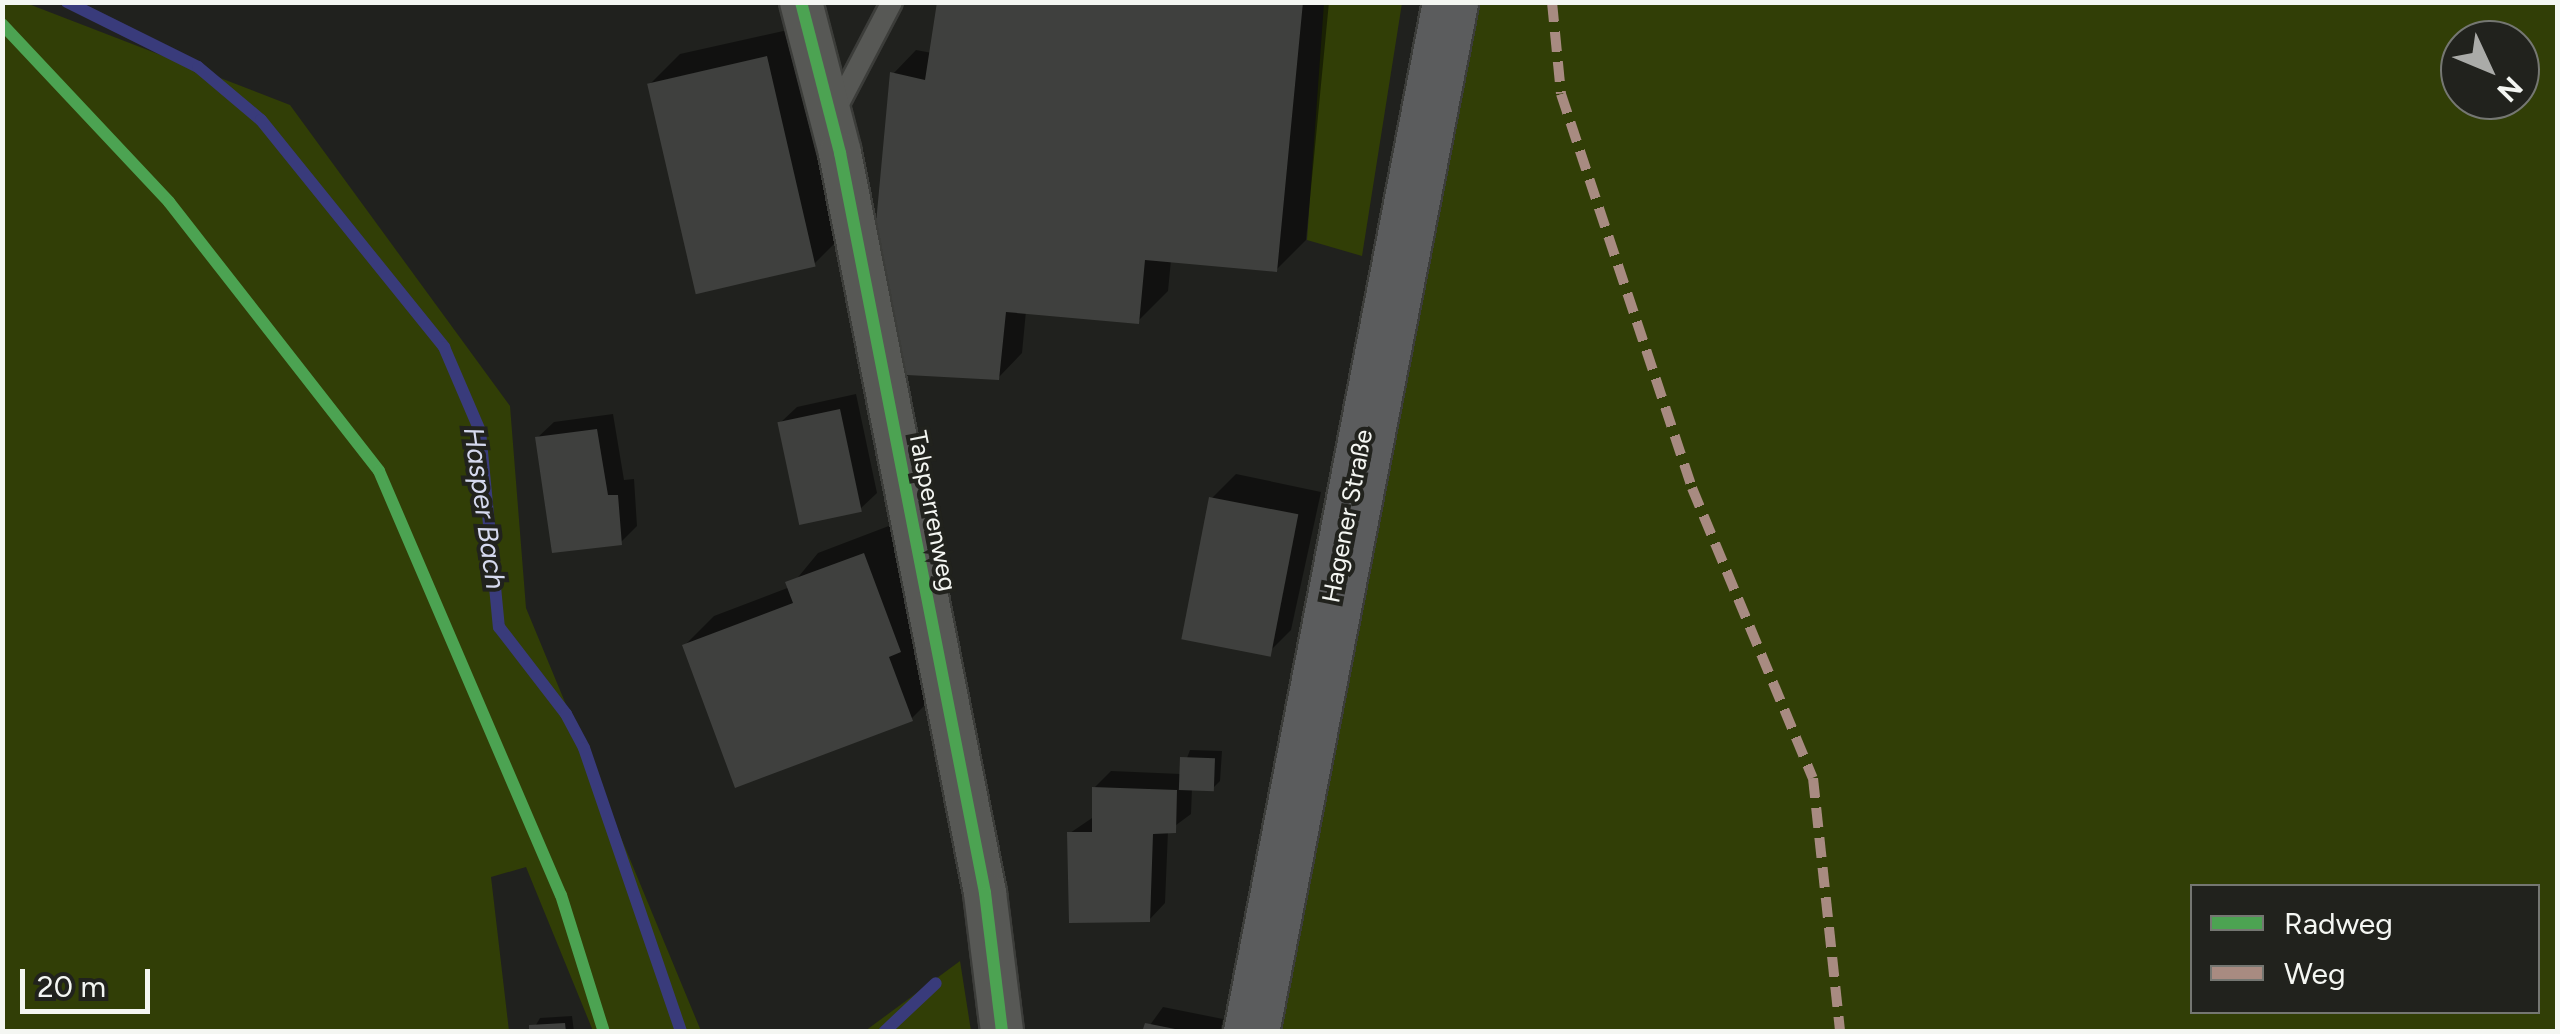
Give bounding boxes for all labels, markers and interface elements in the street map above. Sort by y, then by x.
north arrow [2440,20,2540,120]
text: N [2490,70,2530,109]
water label: Hasper Bach [457,425,513,591]
street label: Hagener Straße [1316,427,1378,605]
street label: Talsperrenweg [903,428,963,594]
legend [2190,884,2540,1014]
text: Radweg [2284,905,2393,942]
scale bar [25,949,155,1011]
text: Weg [2284,955,2346,992]
text: 20 m [37,968,106,1005]

